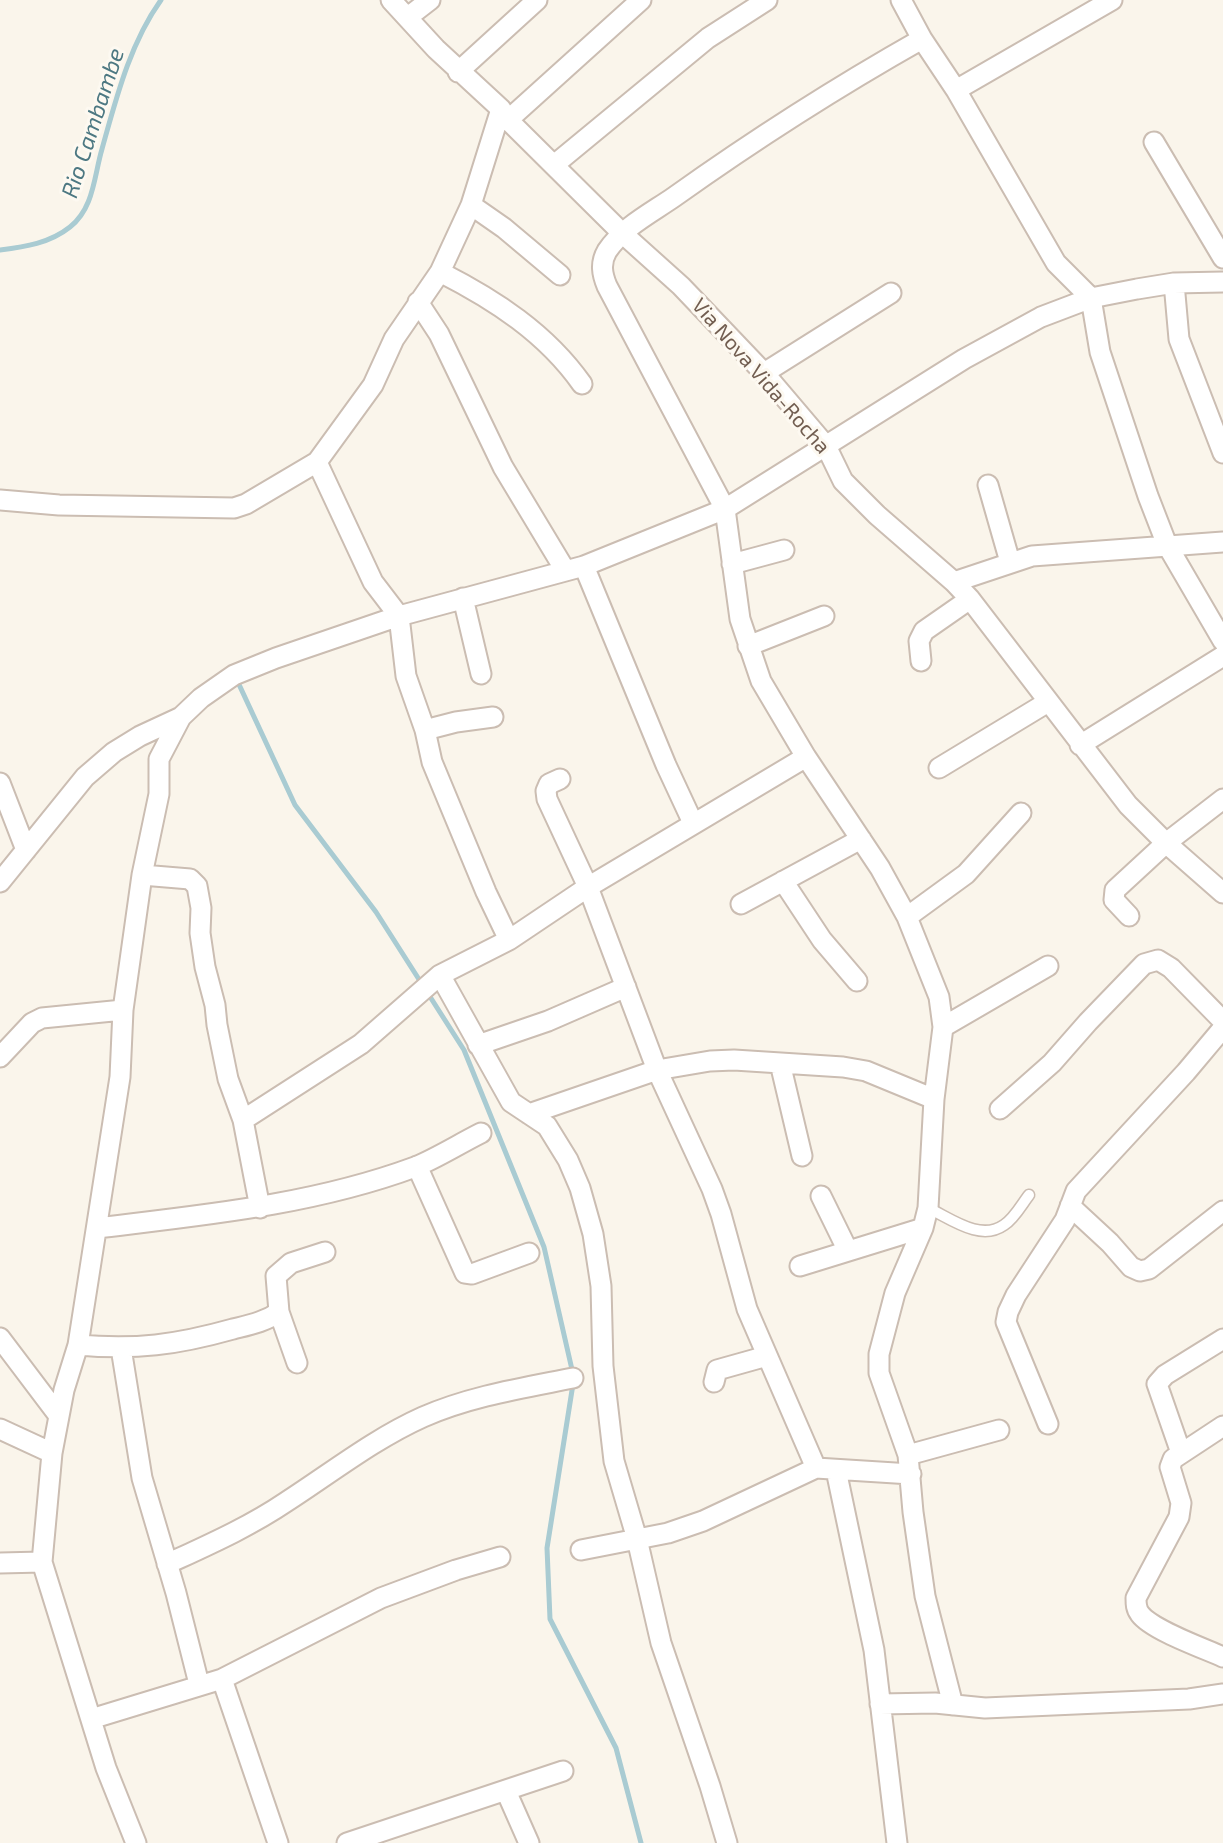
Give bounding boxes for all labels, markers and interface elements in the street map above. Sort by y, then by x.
water label: Rio Cambambe [56,45,130,201]
street label: Via Nova Vida-Rocha [687,293,835,459]

